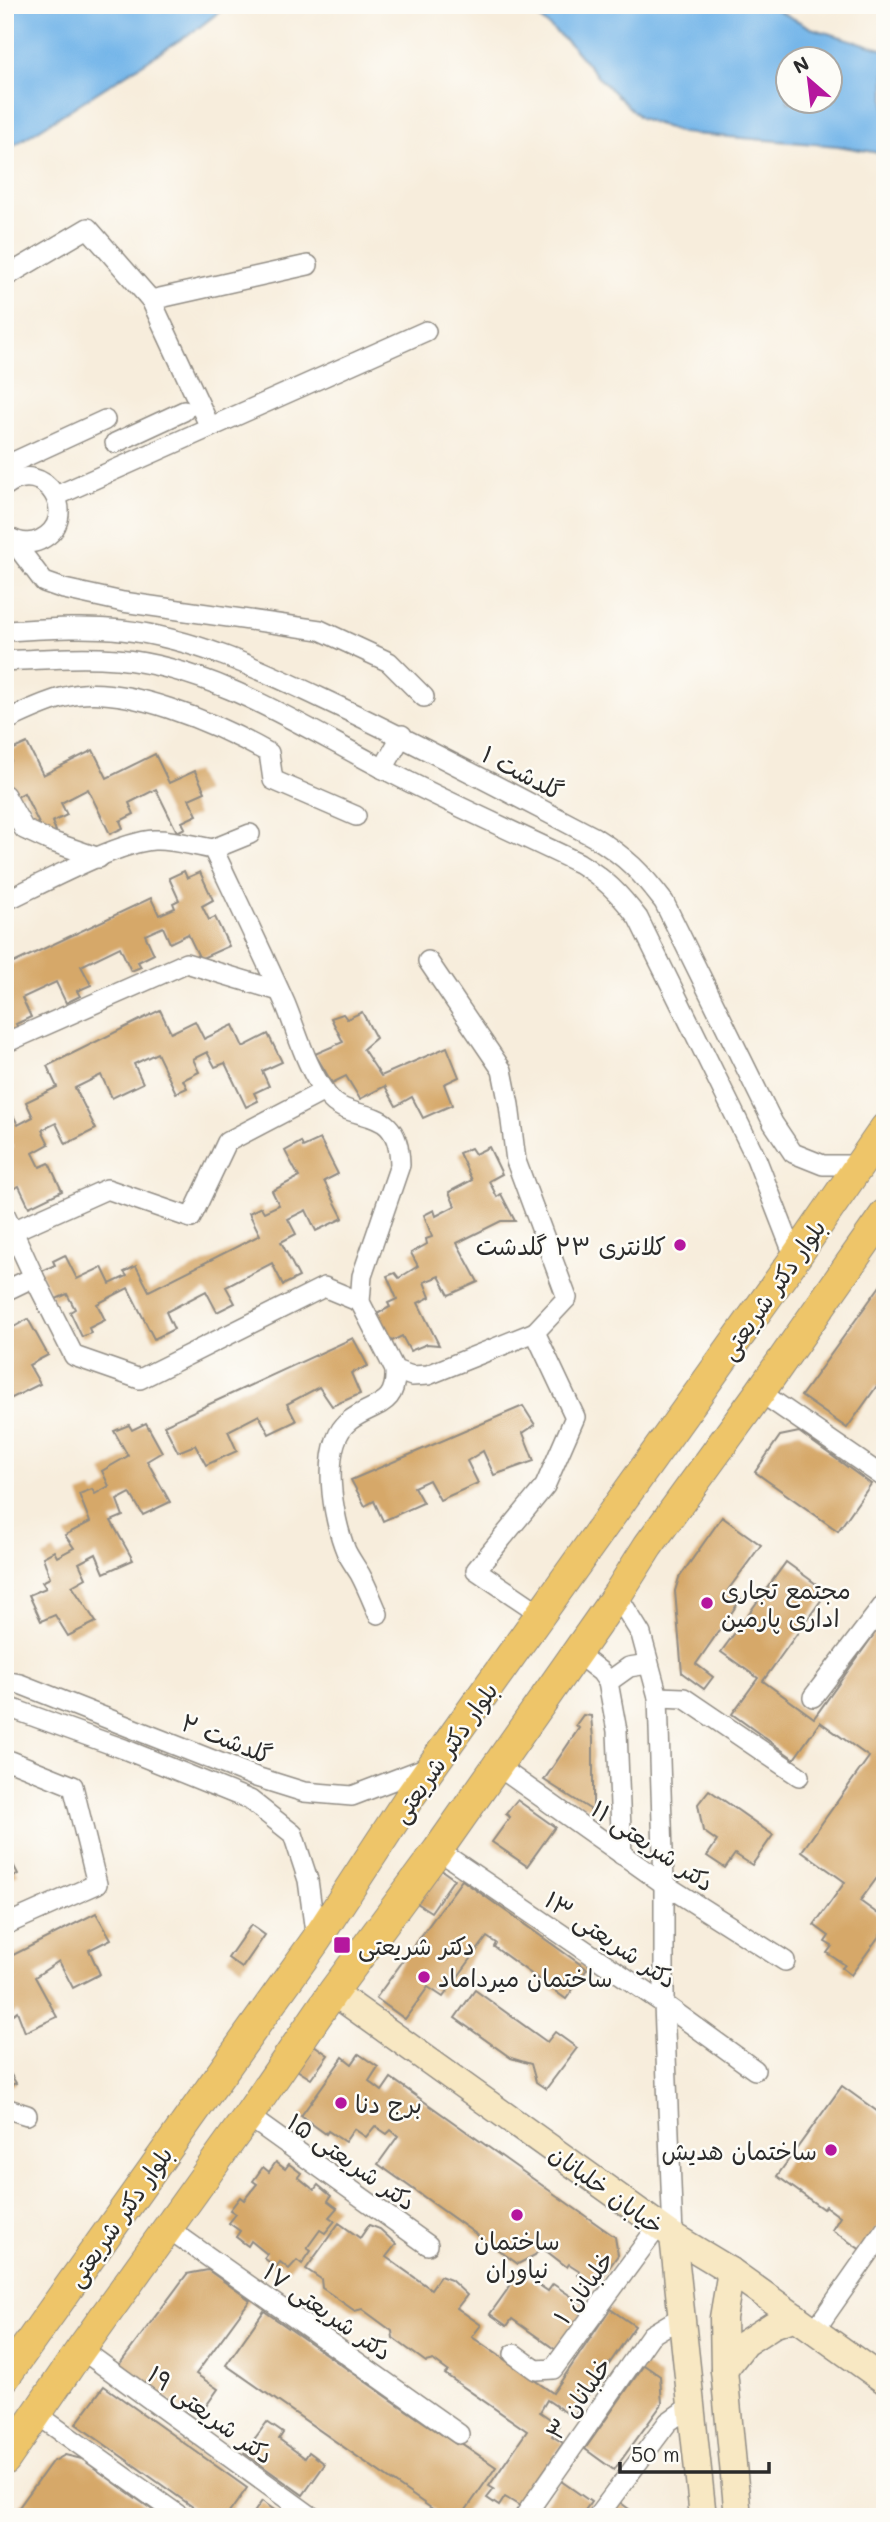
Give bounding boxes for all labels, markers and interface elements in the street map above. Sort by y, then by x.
north arrow [774,46,844,116]
text: N [789,50,813,79]
street label: گلدشت ۱ [477,738,569,806]
street label: بلوار دکتر شریعتی [712,1213,833,1366]
place label: کلانتری ۲۳ گلدشت [476,1230,666,1261]
marker: کلانتری ۲۳ گلدشت [672,1237,688,1253]
place label: مجتمع تجاری اداری پارمین [721,1574,851,1634]
marker: مجتمع تجاری اداری پارمین [699,1595,715,1611]
street label: بلوار دکتر شریعتی [384,1676,505,1829]
street label: گلدشت ۲ [177,1706,277,1770]
street label: ۱۱ دکتر شریعتی [585,1793,720,1898]
street label: ۱۳ دکتر شریعتی [539,1883,683,1995]
place label: دکتر شریعتی [358,1930,475,1962]
marker: دکتر شریعتی [332,1935,352,1955]
place label: ساختمان میرداماد [438,1962,613,1993]
marker: ساختمان میرداماد [416,1969,432,1985]
place label: برج دنا [355,2088,422,2121]
marker: برج دنا [333,2095,349,2111]
street label: ۱۵ دکتر شریعتی [281,2105,422,2217]
place label: ساختمان هدیش [662,2135,817,2166]
street label: خیابان خلبانان [544,2137,670,2241]
street label: بلوار دکتر شریعتی [59,2140,180,2293]
marker: ساختمان هدیش [823,2142,839,2158]
marker: ساختمان نیاوران [509,2207,525,2223]
place label: ساختمان نیاوران [474,2225,560,2285]
street label: ۱ خلبانان [546,2244,620,2330]
street label: ۱۷ دکتر شریعتی [257,2255,398,2368]
street label: ۳ خلبانان [538,2351,618,2445]
street label: ۱۹ دکتر شریعتی [141,2358,280,2471]
scale bar [620,2431,769,2475]
text: 50 m [631,2440,680,2467]

